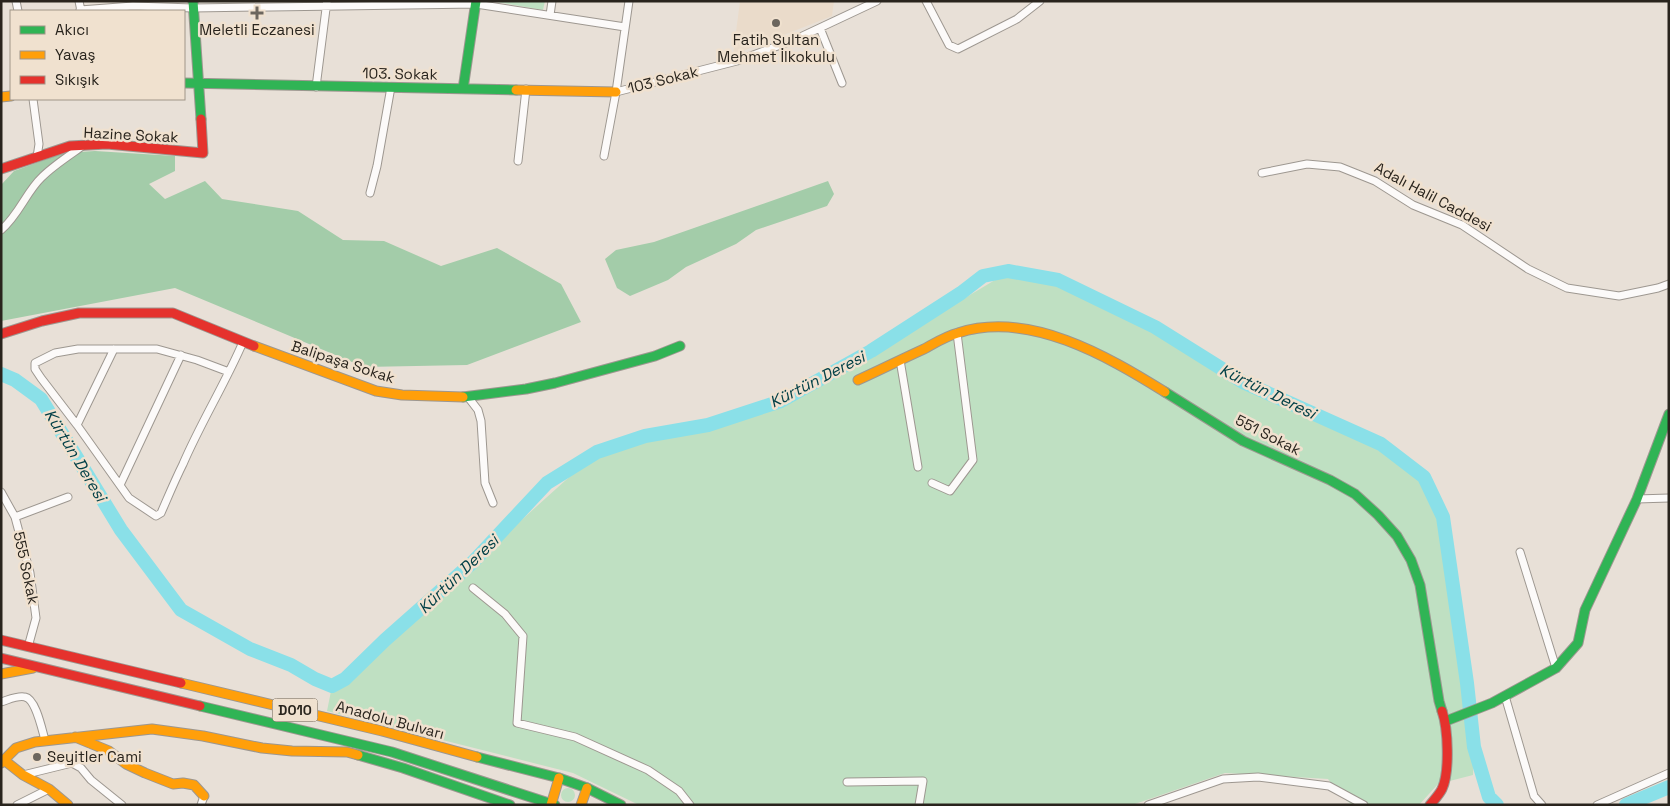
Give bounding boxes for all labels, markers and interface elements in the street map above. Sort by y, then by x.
marker: Meletli Eczanesi [251,7,263,19]
legend [10,10,185,100]
marker: Fatih Sultan Mehmet İlkokulu [770,17,782,29]
text: Akıcı [55,20,89,39]
place label: Meletli Eczanesi [199,20,315,39]
place label: Fatih Sultan Mehmet İlkokulu [717,30,835,66]
text: Yavaş [55,45,96,64]
street label: 103 Sokak [626,62,700,97]
street label: 103. Sokak [362,63,438,84]
text: Sıkışık [55,70,99,89]
street label: Hazine Sokak [83,123,179,146]
street label: Adalı Halil Caddesi [1371,158,1495,235]
street label: Balipaşa Sokak [289,336,397,387]
water label: Kürtün Deresi [766,346,870,412]
water label: Kürtün Deresi [1216,359,1321,425]
water label: Kürtün Deresi [40,405,112,507]
street label: 551 Sokak [1232,410,1304,459]
water label: Kürtün Deresi [414,529,505,618]
street label: 555 Sokak [10,530,43,606]
street label: Anadolu Bulvarı [334,696,446,743]
road number: D010 [272,698,318,722]
place label: Seyitler Cami [47,747,142,766]
marker: Seyitler Cami [31,751,43,763]

